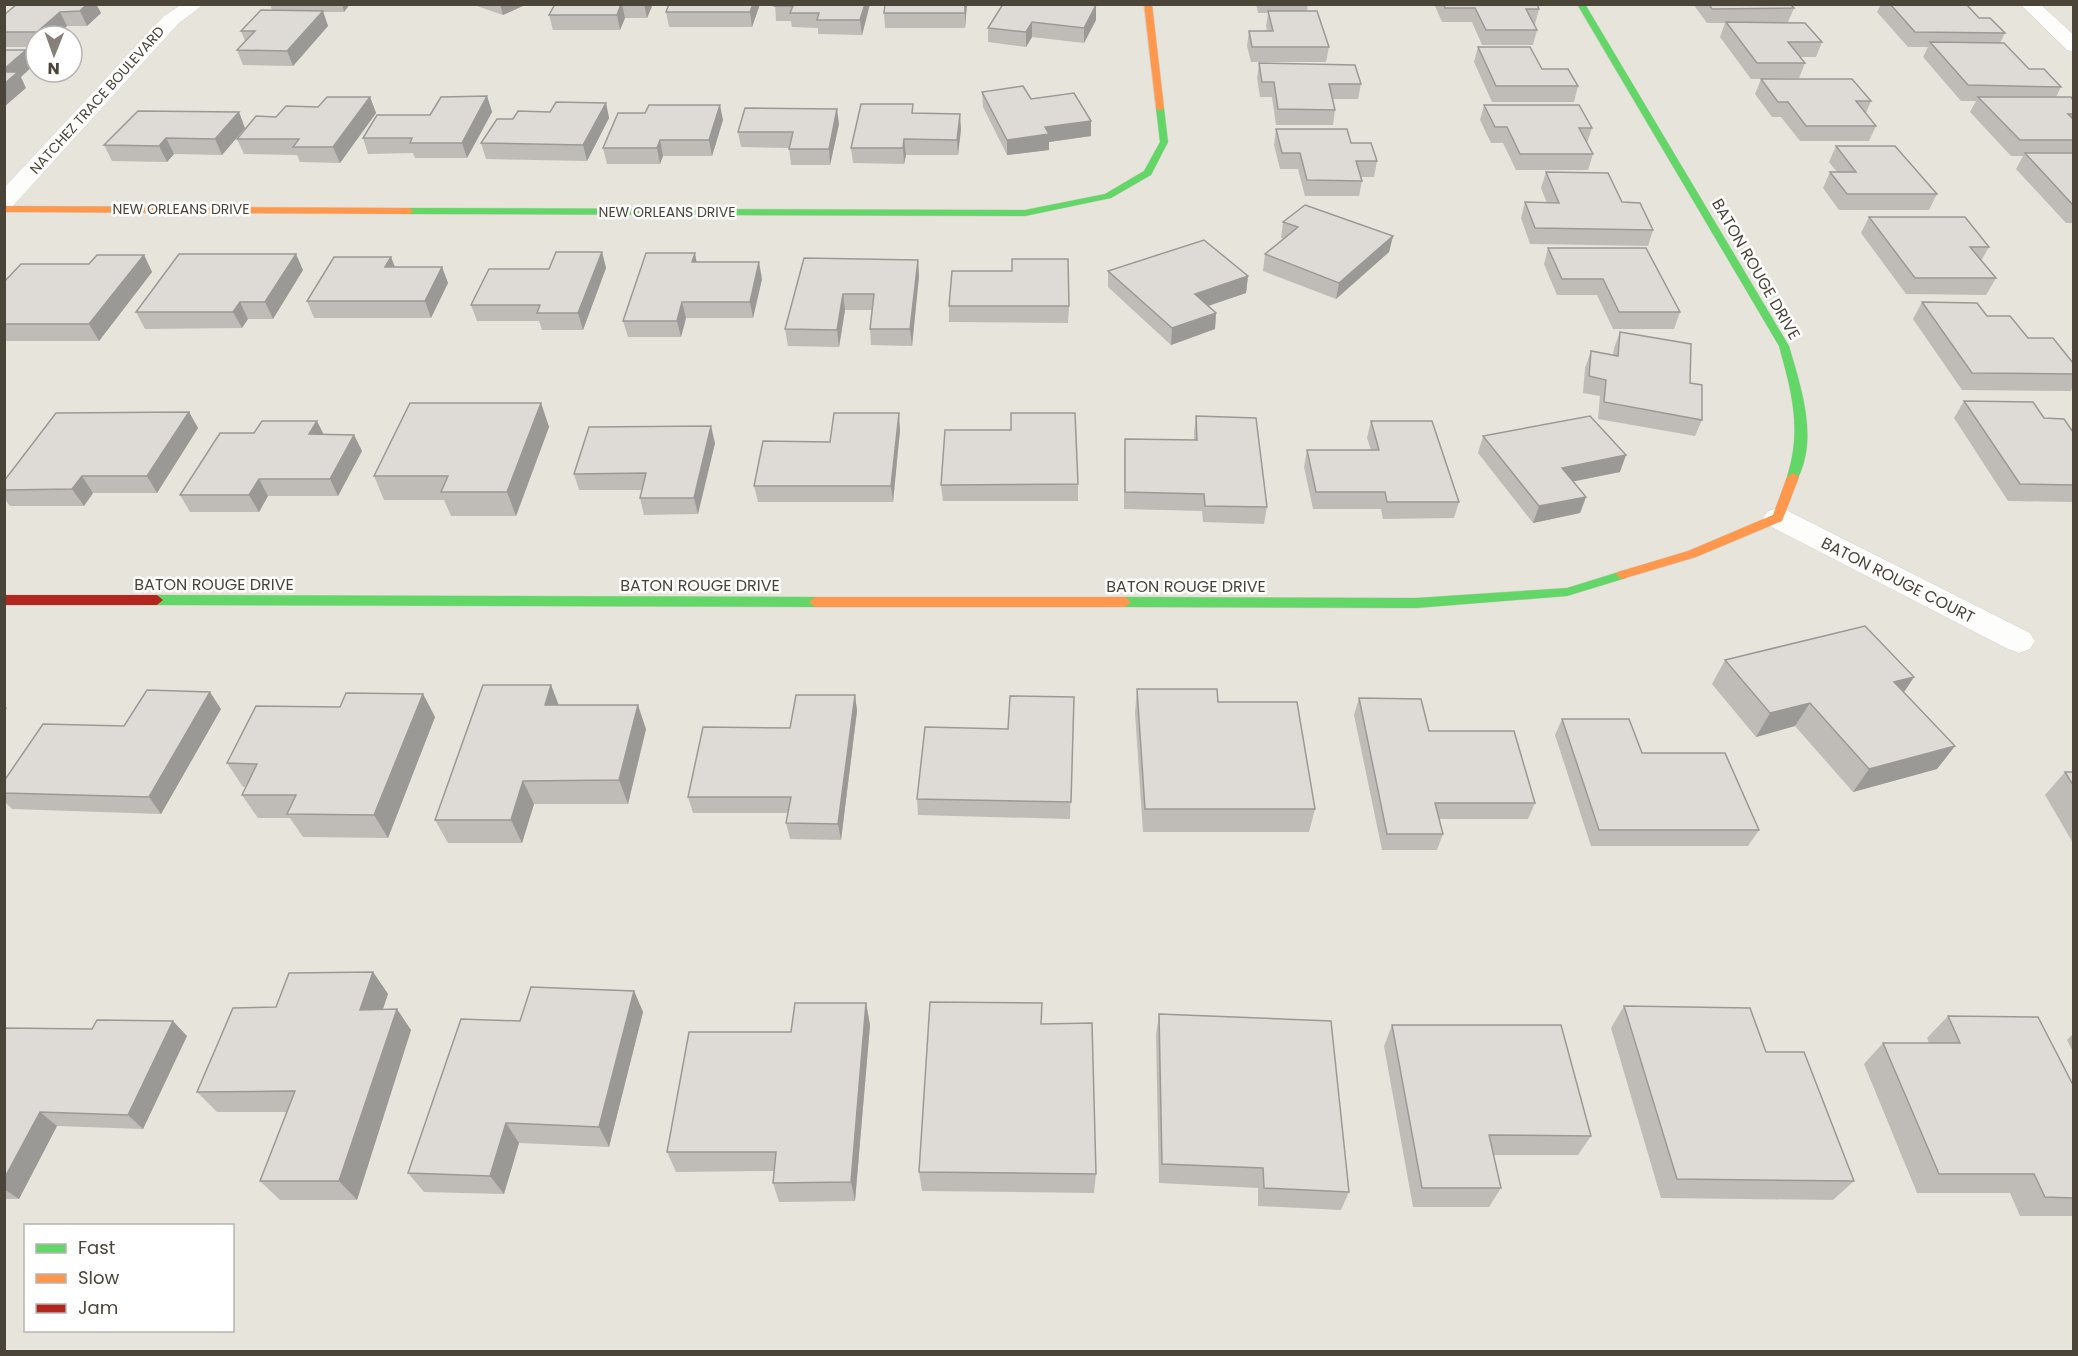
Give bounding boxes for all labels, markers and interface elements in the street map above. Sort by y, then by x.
street label: NATCHEZ TRACE BOULEVARD [26,23,168,177]
north arrow [24,24,84,84]
street label: BATON ROUGE DRIVE [1706,194,1806,344]
street label: NEW ORLEANS DRIVE [113,199,249,219]
street label: NEW ORLEANS DRIVE [599,202,735,222]
street label: BATON ROUGE COURT [1817,531,1979,629]
street label: BATON ROUGE DRIVE [134,573,294,596]
street label: BATON ROUGE DRIVE [620,574,780,597]
street label: BATON ROUGE DRIVE [1106,575,1266,598]
legend [24,1224,234,1332]
text: Fast [78,1235,115,1260]
text: Slow [78,1265,120,1290]
text: Jam [78,1295,118,1320]

